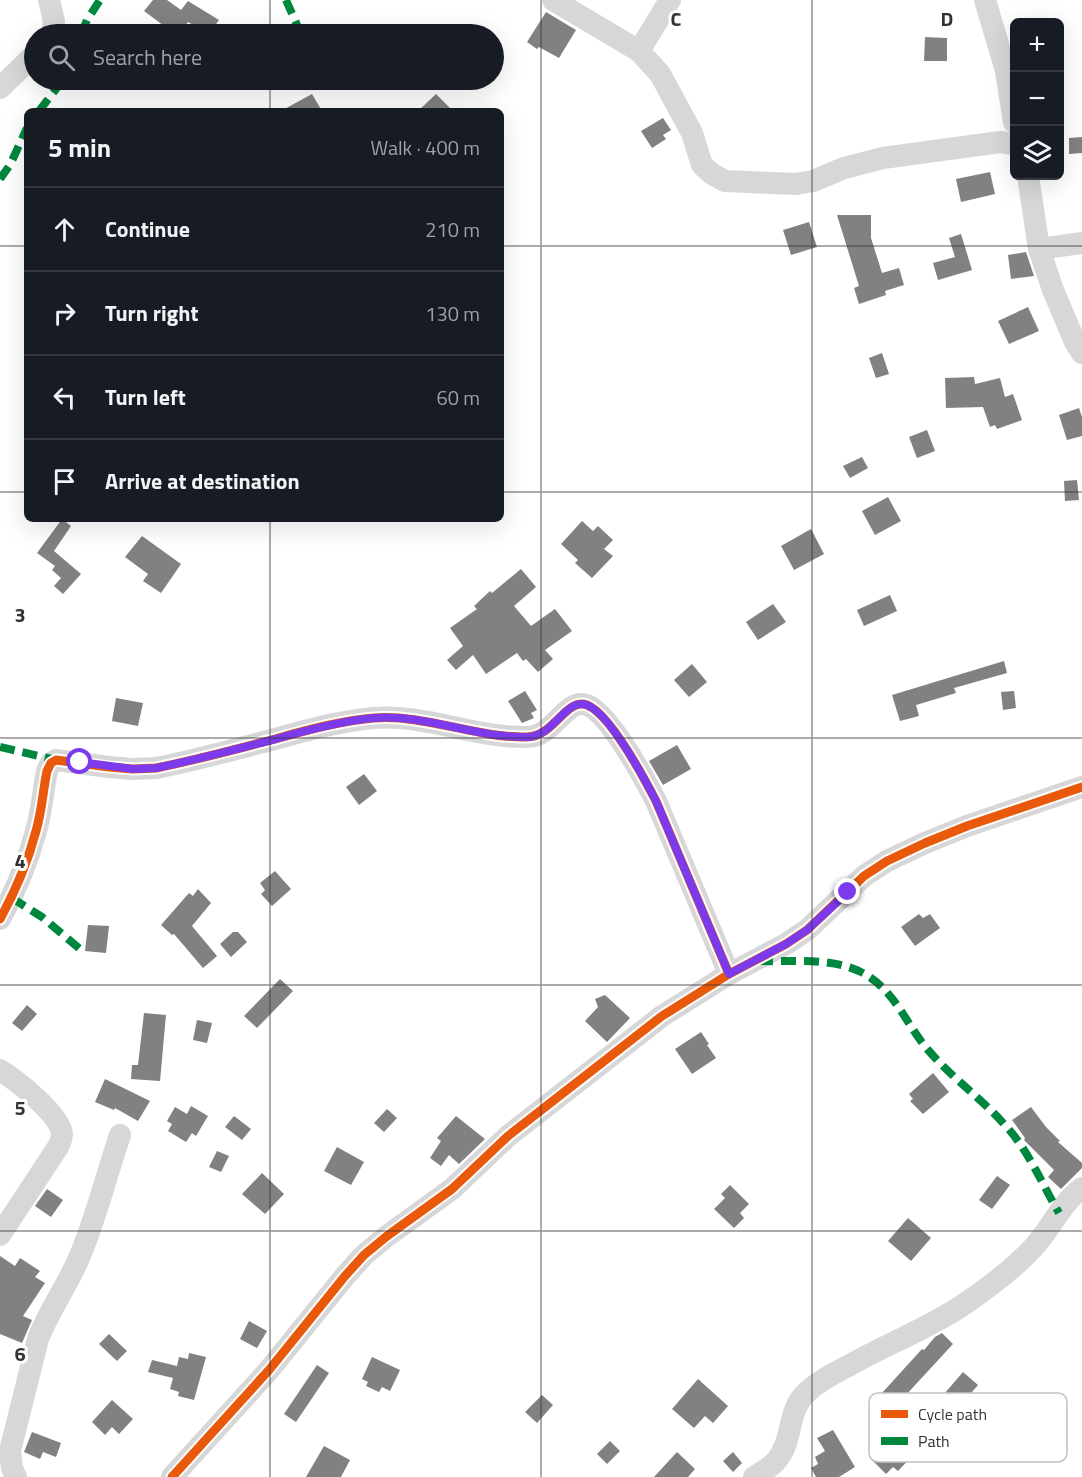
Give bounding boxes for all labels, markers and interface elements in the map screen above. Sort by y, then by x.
text: C [671,3,682,34]
text: D [941,3,953,34]
map controls [1010,18,1064,180]
button: + [1010,18,1064,72]
search box [24,24,504,90]
text: Search here [93,40,202,74]
icon: search [45,41,78,74]
button: − [1010,72,1064,126]
button: layers [1010,126,1064,180]
text: 5 min [48,128,111,167]
text: Walk · 400 m [371,132,480,163]
text: Continue [105,212,190,246]
icon: ahead [48,213,81,246]
text: 210 m [425,214,480,245]
text: Turn right [105,296,199,330]
icon: right [48,297,81,330]
text: 130 m [425,298,480,329]
text: Turn left [105,380,186,414]
icon: left [48,381,81,414]
text: 60 m [436,382,480,413]
text: Arrive at destination [105,464,300,498]
icon: arrive [48,465,81,498]
text: 3 [14,599,26,630]
route start [66,748,92,774]
text: 4 [14,845,26,876]
route end [834,878,860,904]
text: 5 [14,1092,26,1123]
text: 6 [14,1338,26,1369]
legend [869,1393,1067,1462]
text: Cycle path [918,1402,987,1426]
text: Path [918,1429,950,1453]

